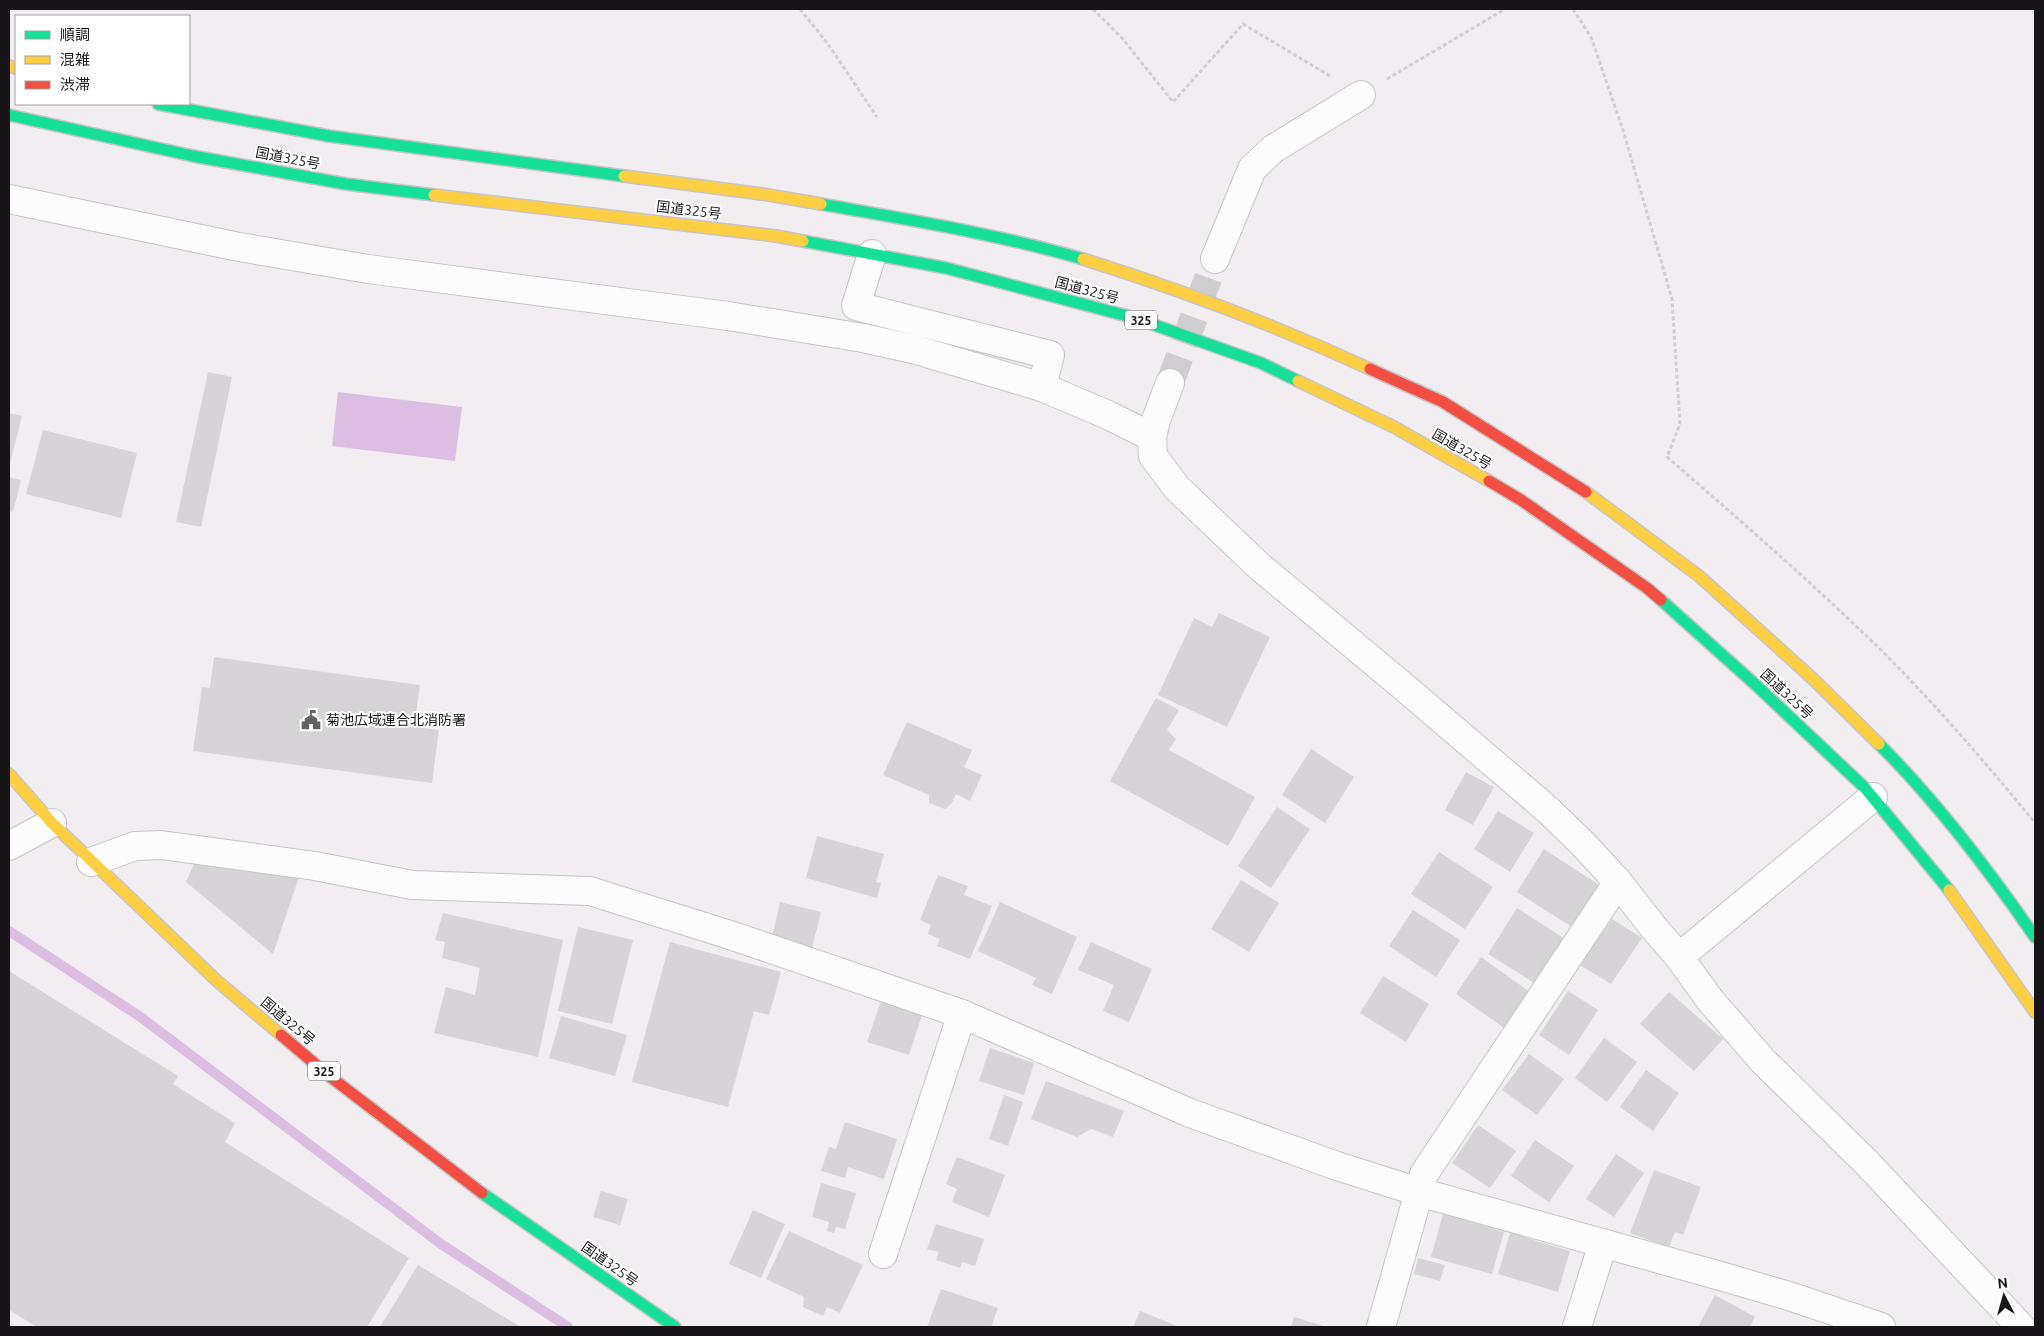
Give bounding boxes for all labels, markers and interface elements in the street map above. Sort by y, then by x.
legend [15,15,190,105]
text: 順調 [60,26,90,43]
text: 混雑 [60,51,90,68]
text: 渋滞 [60,76,90,93]
street label: 国道325号 [254,144,322,172]
street label: 国道325号 [655,198,723,222]
street label: 国道325号 [1053,274,1121,306]
road number: 325 [1125,310,1157,330]
street label: 国道325号 [1430,426,1494,472]
street label: 国道325号 [1758,666,1816,722]
public building icon: 菊池広域連合北消防署 [300,709,322,731]
place label: 菊池広域連合北消防署 [326,712,466,728]
street label: 国道325号 [258,994,318,1048]
road number: 325 [308,1062,340,1080]
street label: 国道325号 [579,1239,641,1289]
north arrow [1979,1271,2029,1321]
text: N [1997,1275,2009,1292]

